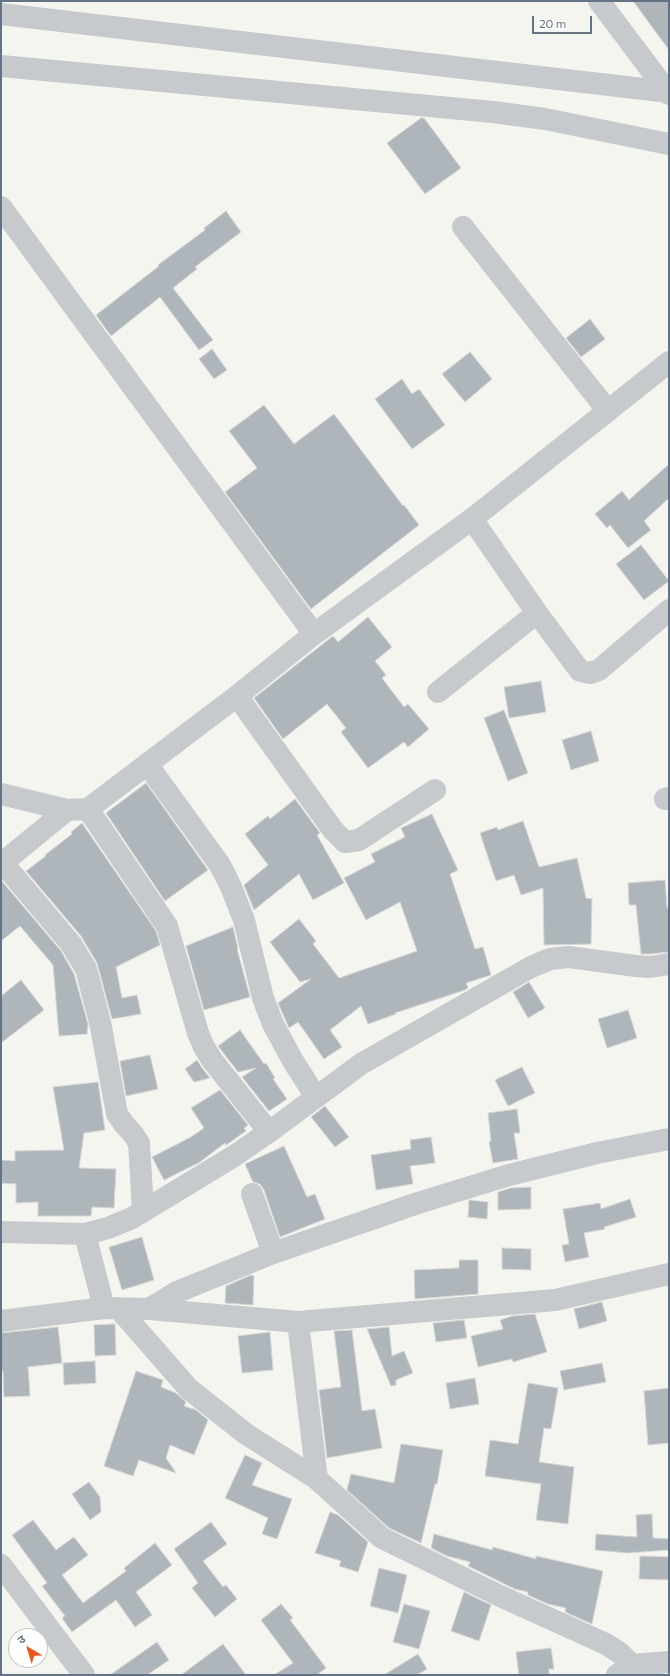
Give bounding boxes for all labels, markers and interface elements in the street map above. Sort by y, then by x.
scale bar [534,8,594,34]
text: 20 m [539,16,566,30]
north arrow [8,1628,48,1668]
text: उ [14,1632,27,1646]

